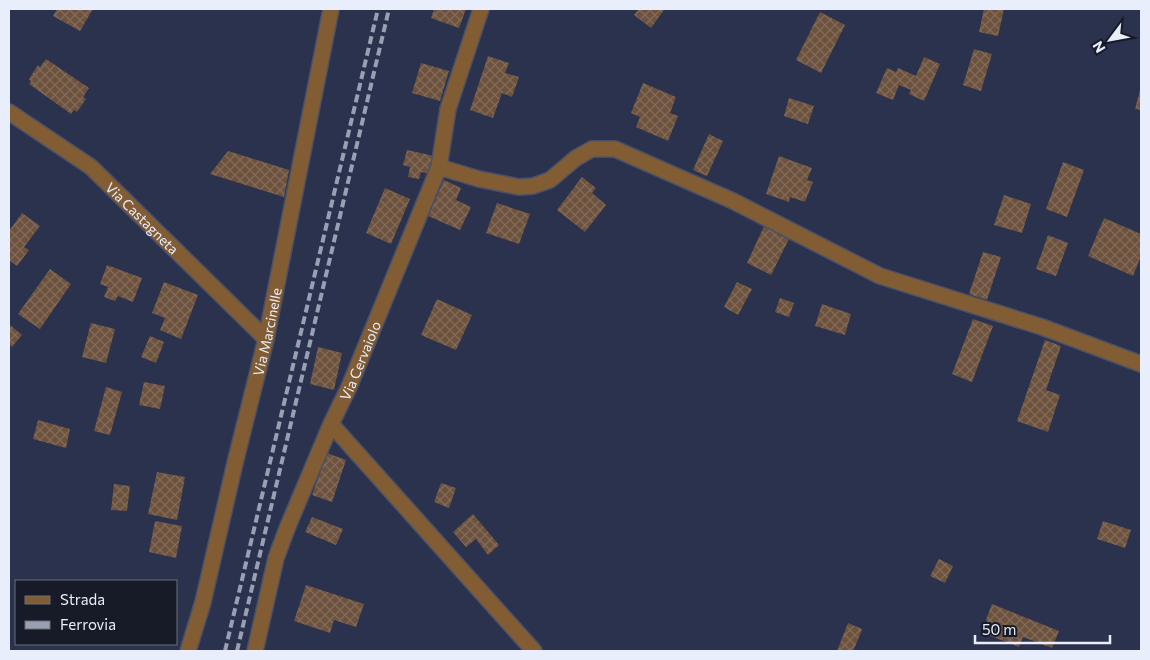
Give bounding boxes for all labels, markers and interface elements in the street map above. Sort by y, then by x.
north arrow [1085,15,1135,65]
text: N [1089,38,1109,56]
street label: Via Castagneta [102,178,183,257]
street label: Via Marcinelle [249,286,284,377]
street label: Via Cervaiolo [335,318,384,403]
legend [15,580,178,645]
text: Strada [60,590,105,608]
scale bar [975,612,1110,644]
text: Ferrovia [60,615,116,633]
text: 50 m [982,620,1016,638]

